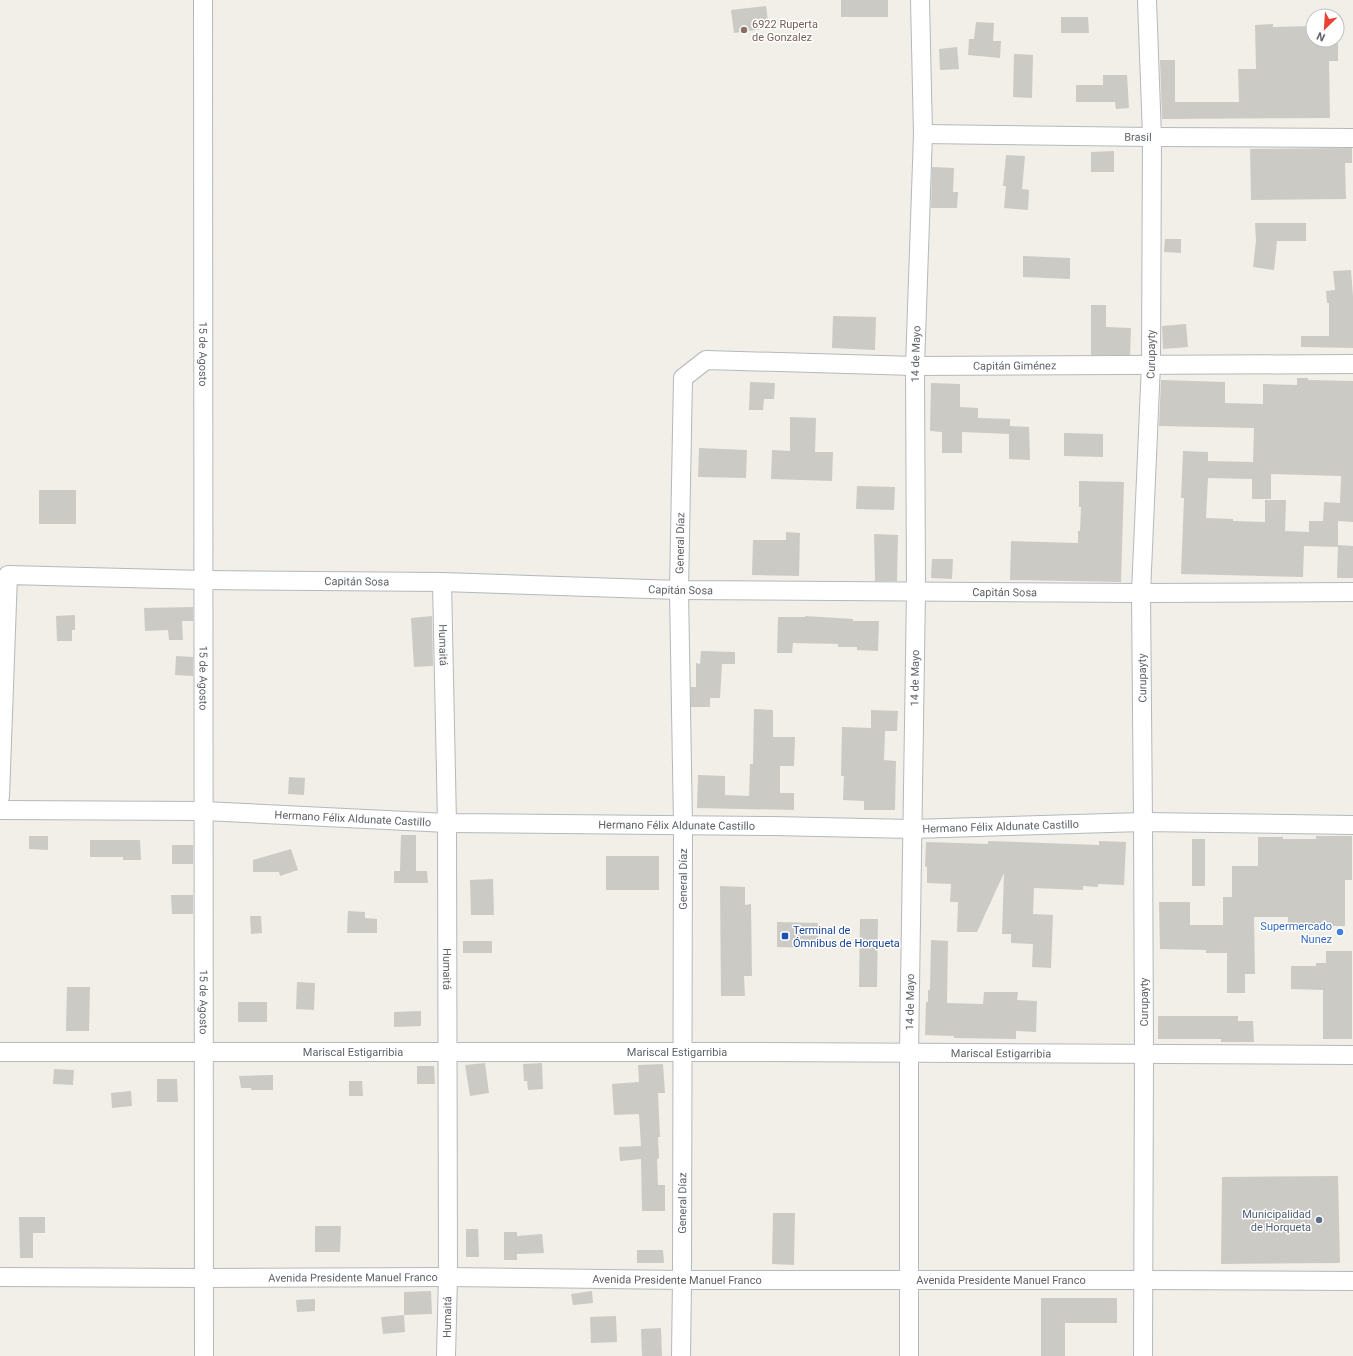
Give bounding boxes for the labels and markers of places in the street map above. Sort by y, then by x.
place label: 6922 Ruperta de Gonzalez [752,18,818,44]
marker: 6922 Ruperta de Gonzalez [739,25,749,35]
place label: Supermercado Nunez [1260,920,1333,946]
place label: Terminal de Ómnibus de Horqueta [793,924,900,950]
marker: Supermercado Nunez [1335,927,1345,937]
marker: Terminal de Ómnibus de Horqueta [780,931,790,941]
place label: Municipalidad de Horqueta [1242,1208,1311,1234]
marker: Municipalidad de Horqueta [1314,1215,1324,1225]

